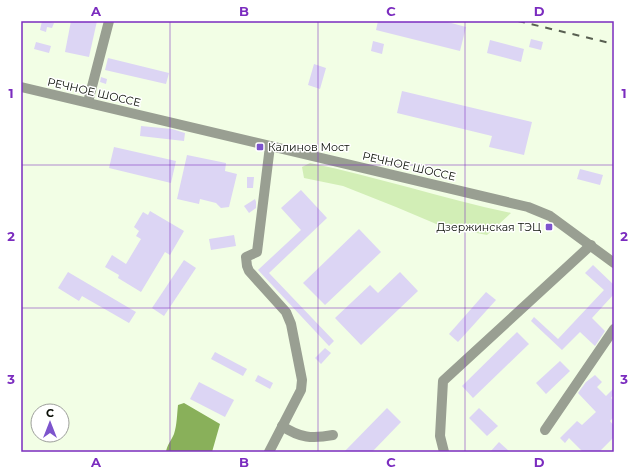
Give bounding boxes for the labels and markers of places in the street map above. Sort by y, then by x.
place label: Калинов Мост [268,140,350,154]
marker: Калинов Мост [255,142,265,152]
place label: Дзержинская ТЭЦ [436,220,541,234]
marker: Дзержинская ТЭЦ [544,222,554,232]

